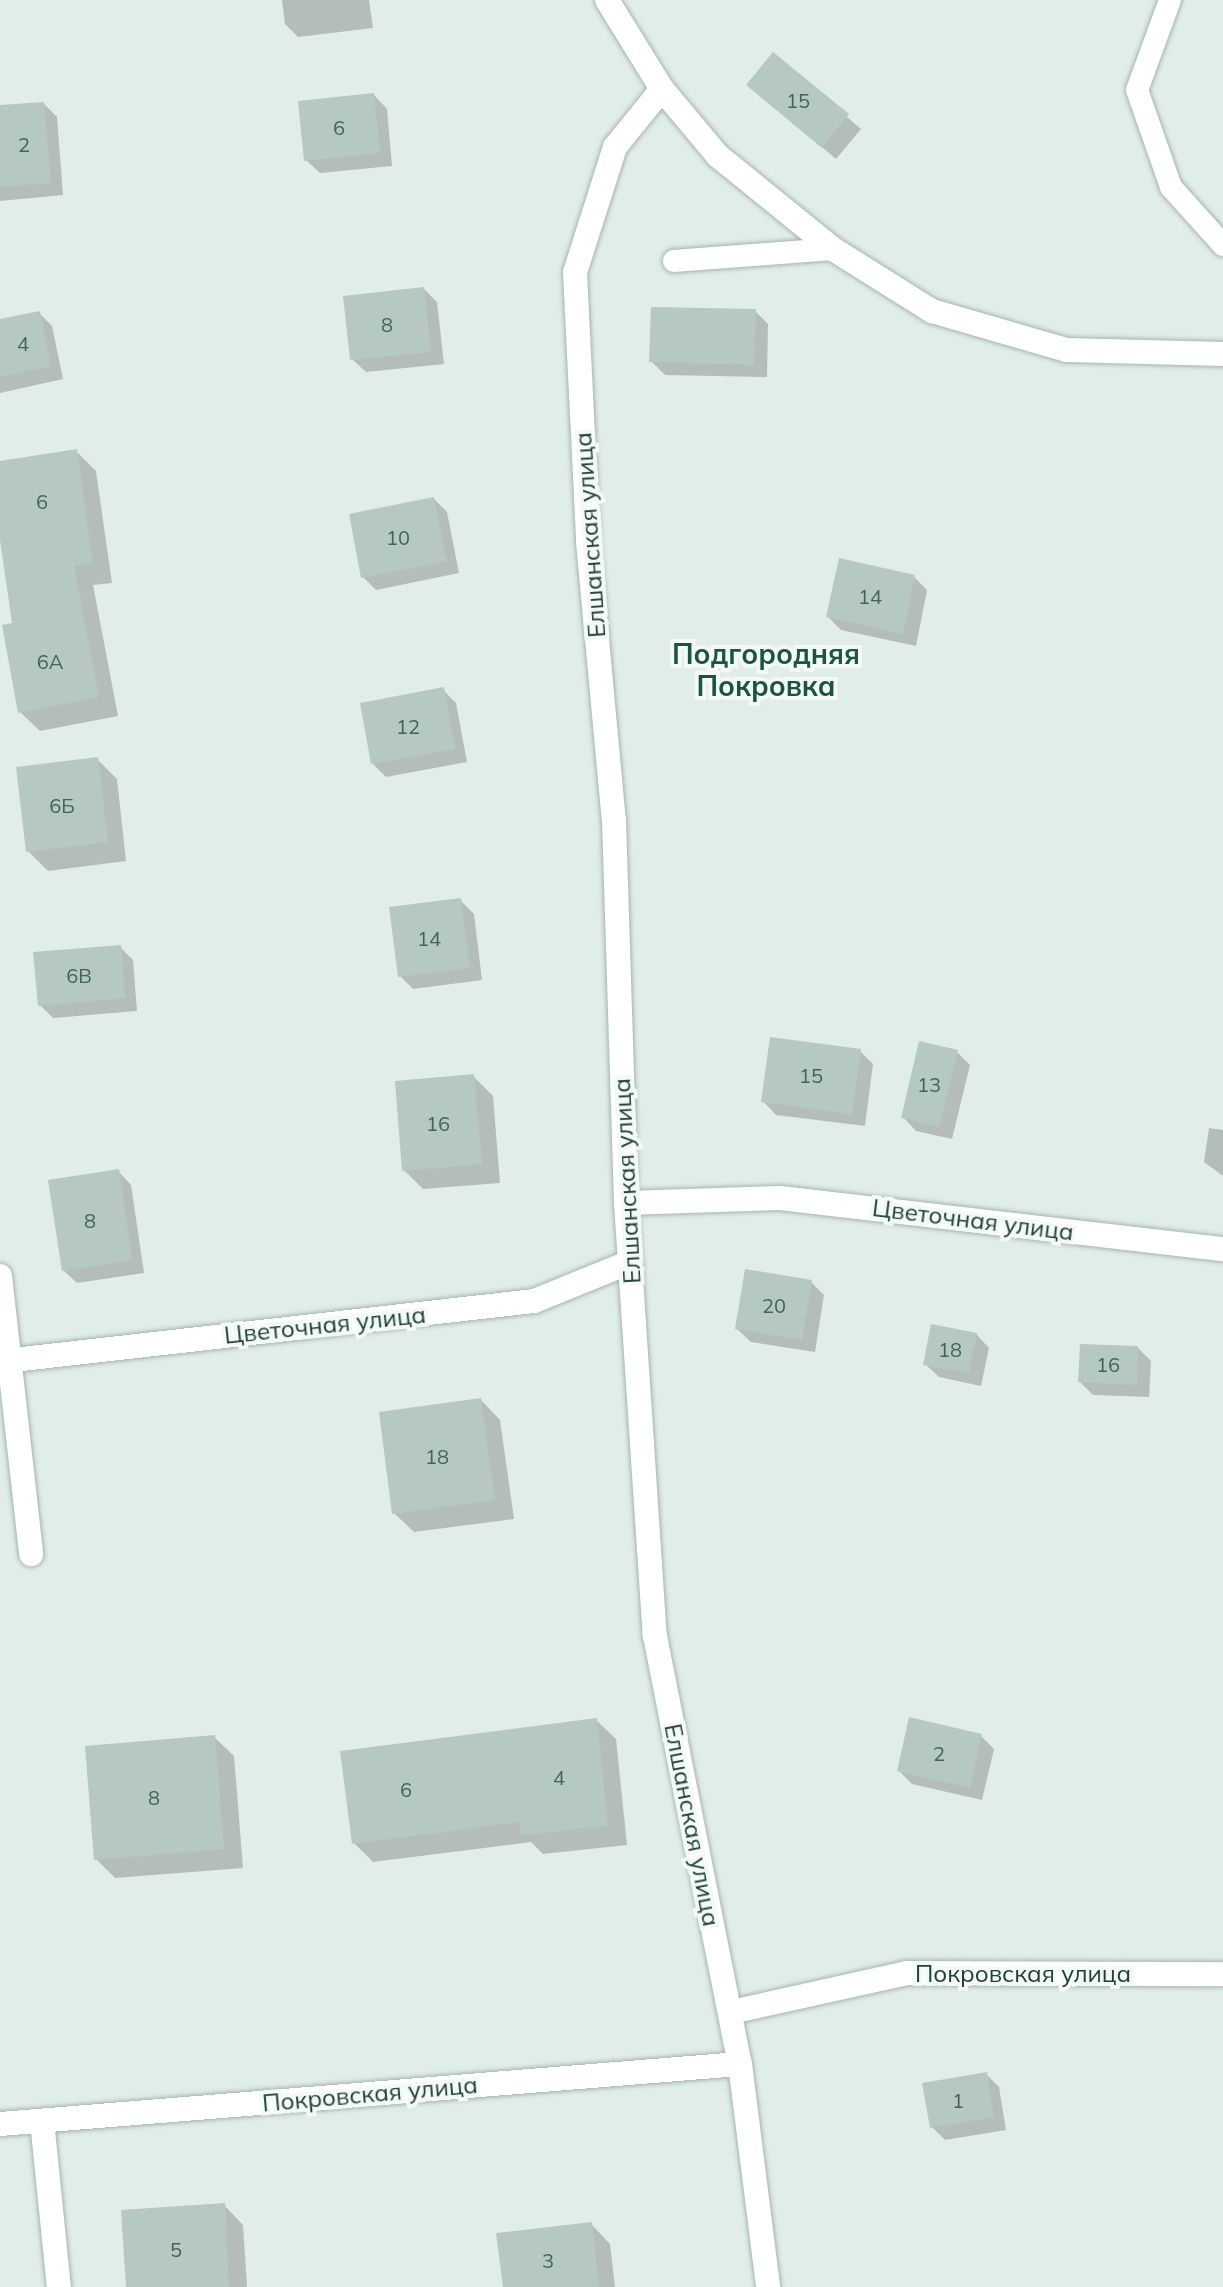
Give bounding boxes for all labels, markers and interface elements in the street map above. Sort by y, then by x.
house number: 15 [786,88,810,112]
house number: 6 [333,115,345,139]
house number: 2 [18,132,30,156]
house number: 8 [381,312,393,336]
house number: 4 [17,331,29,355]
street label: Елшанская улица [568,431,612,639]
house number: 6 [36,489,48,513]
house number: 10 [386,525,410,549]
house number: 14 [858,584,882,608]
district label: Подгородняя Покровка [672,637,860,703]
house number: 6А [37,649,63,673]
house number: 12 [396,714,420,738]
house number: 6Б [49,793,75,817]
house number: 14 [417,926,441,950]
house number: 6В [66,963,92,987]
house number: 15 [799,1063,823,1087]
house number: 13 [917,1072,941,1096]
street label: Елшанская улица [607,1077,647,1285]
house number: 16 [426,1111,450,1135]
street label: Цветочная улица [871,1193,1075,1247]
house number: 8 [84,1208,96,1232]
house number: 20 [762,1293,786,1317]
street label: Цветочная улица [223,1300,427,1350]
house number: 18 [938,1337,962,1361]
house number: 16 [1096,1352,1120,1376]
house number: 18 [425,1444,449,1468]
street label: Елшанская улица [658,1721,726,1929]
house number: 2 [933,1741,945,1765]
house number: 4 [553,1765,565,1789]
house number: 6 [400,1777,412,1801]
house number: 8 [148,1785,160,1809]
street label: Покровская улица [915,1960,1131,1988]
street label: Покровская улица [261,2070,479,2118]
house number: 1 [952,2088,964,2112]
house number: 5 [170,2237,182,2261]
house number: 3 [542,2248,554,2272]

